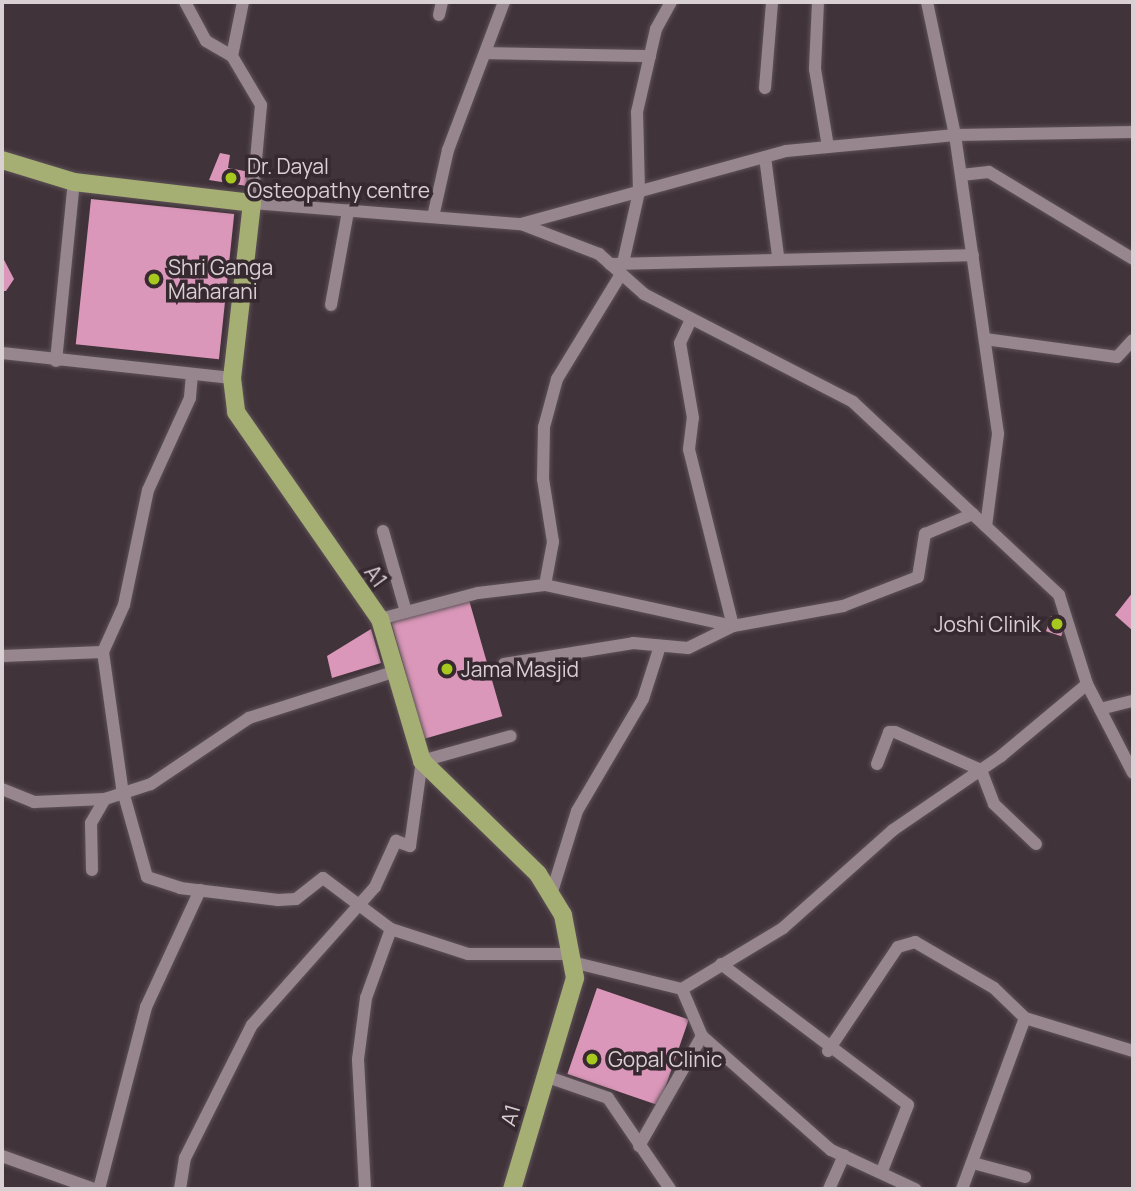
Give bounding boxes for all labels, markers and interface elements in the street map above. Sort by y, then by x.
place label: Dr. Dayal Osteopathy centre [247,153,430,203]
marker: Dr. Dayal Osteopathy centre [221,168,241,188]
place label: Shri Ganga Maharani [168,254,273,304]
marker: Shri Ganga Maharani [146,271,162,287]
street label: A1 [359,560,393,592]
place label: Joshi Clinik [934,611,1041,637]
marker: Joshi Clinik [1047,614,1067,634]
place label: Jama Masjid [461,656,579,682]
marker: Jama Masjid [439,661,455,677]
place label: Gopal Clinic [608,1046,722,1072]
marker: Gopal Clinic [582,1049,602,1069]
street label: A1 [495,1101,525,1129]

